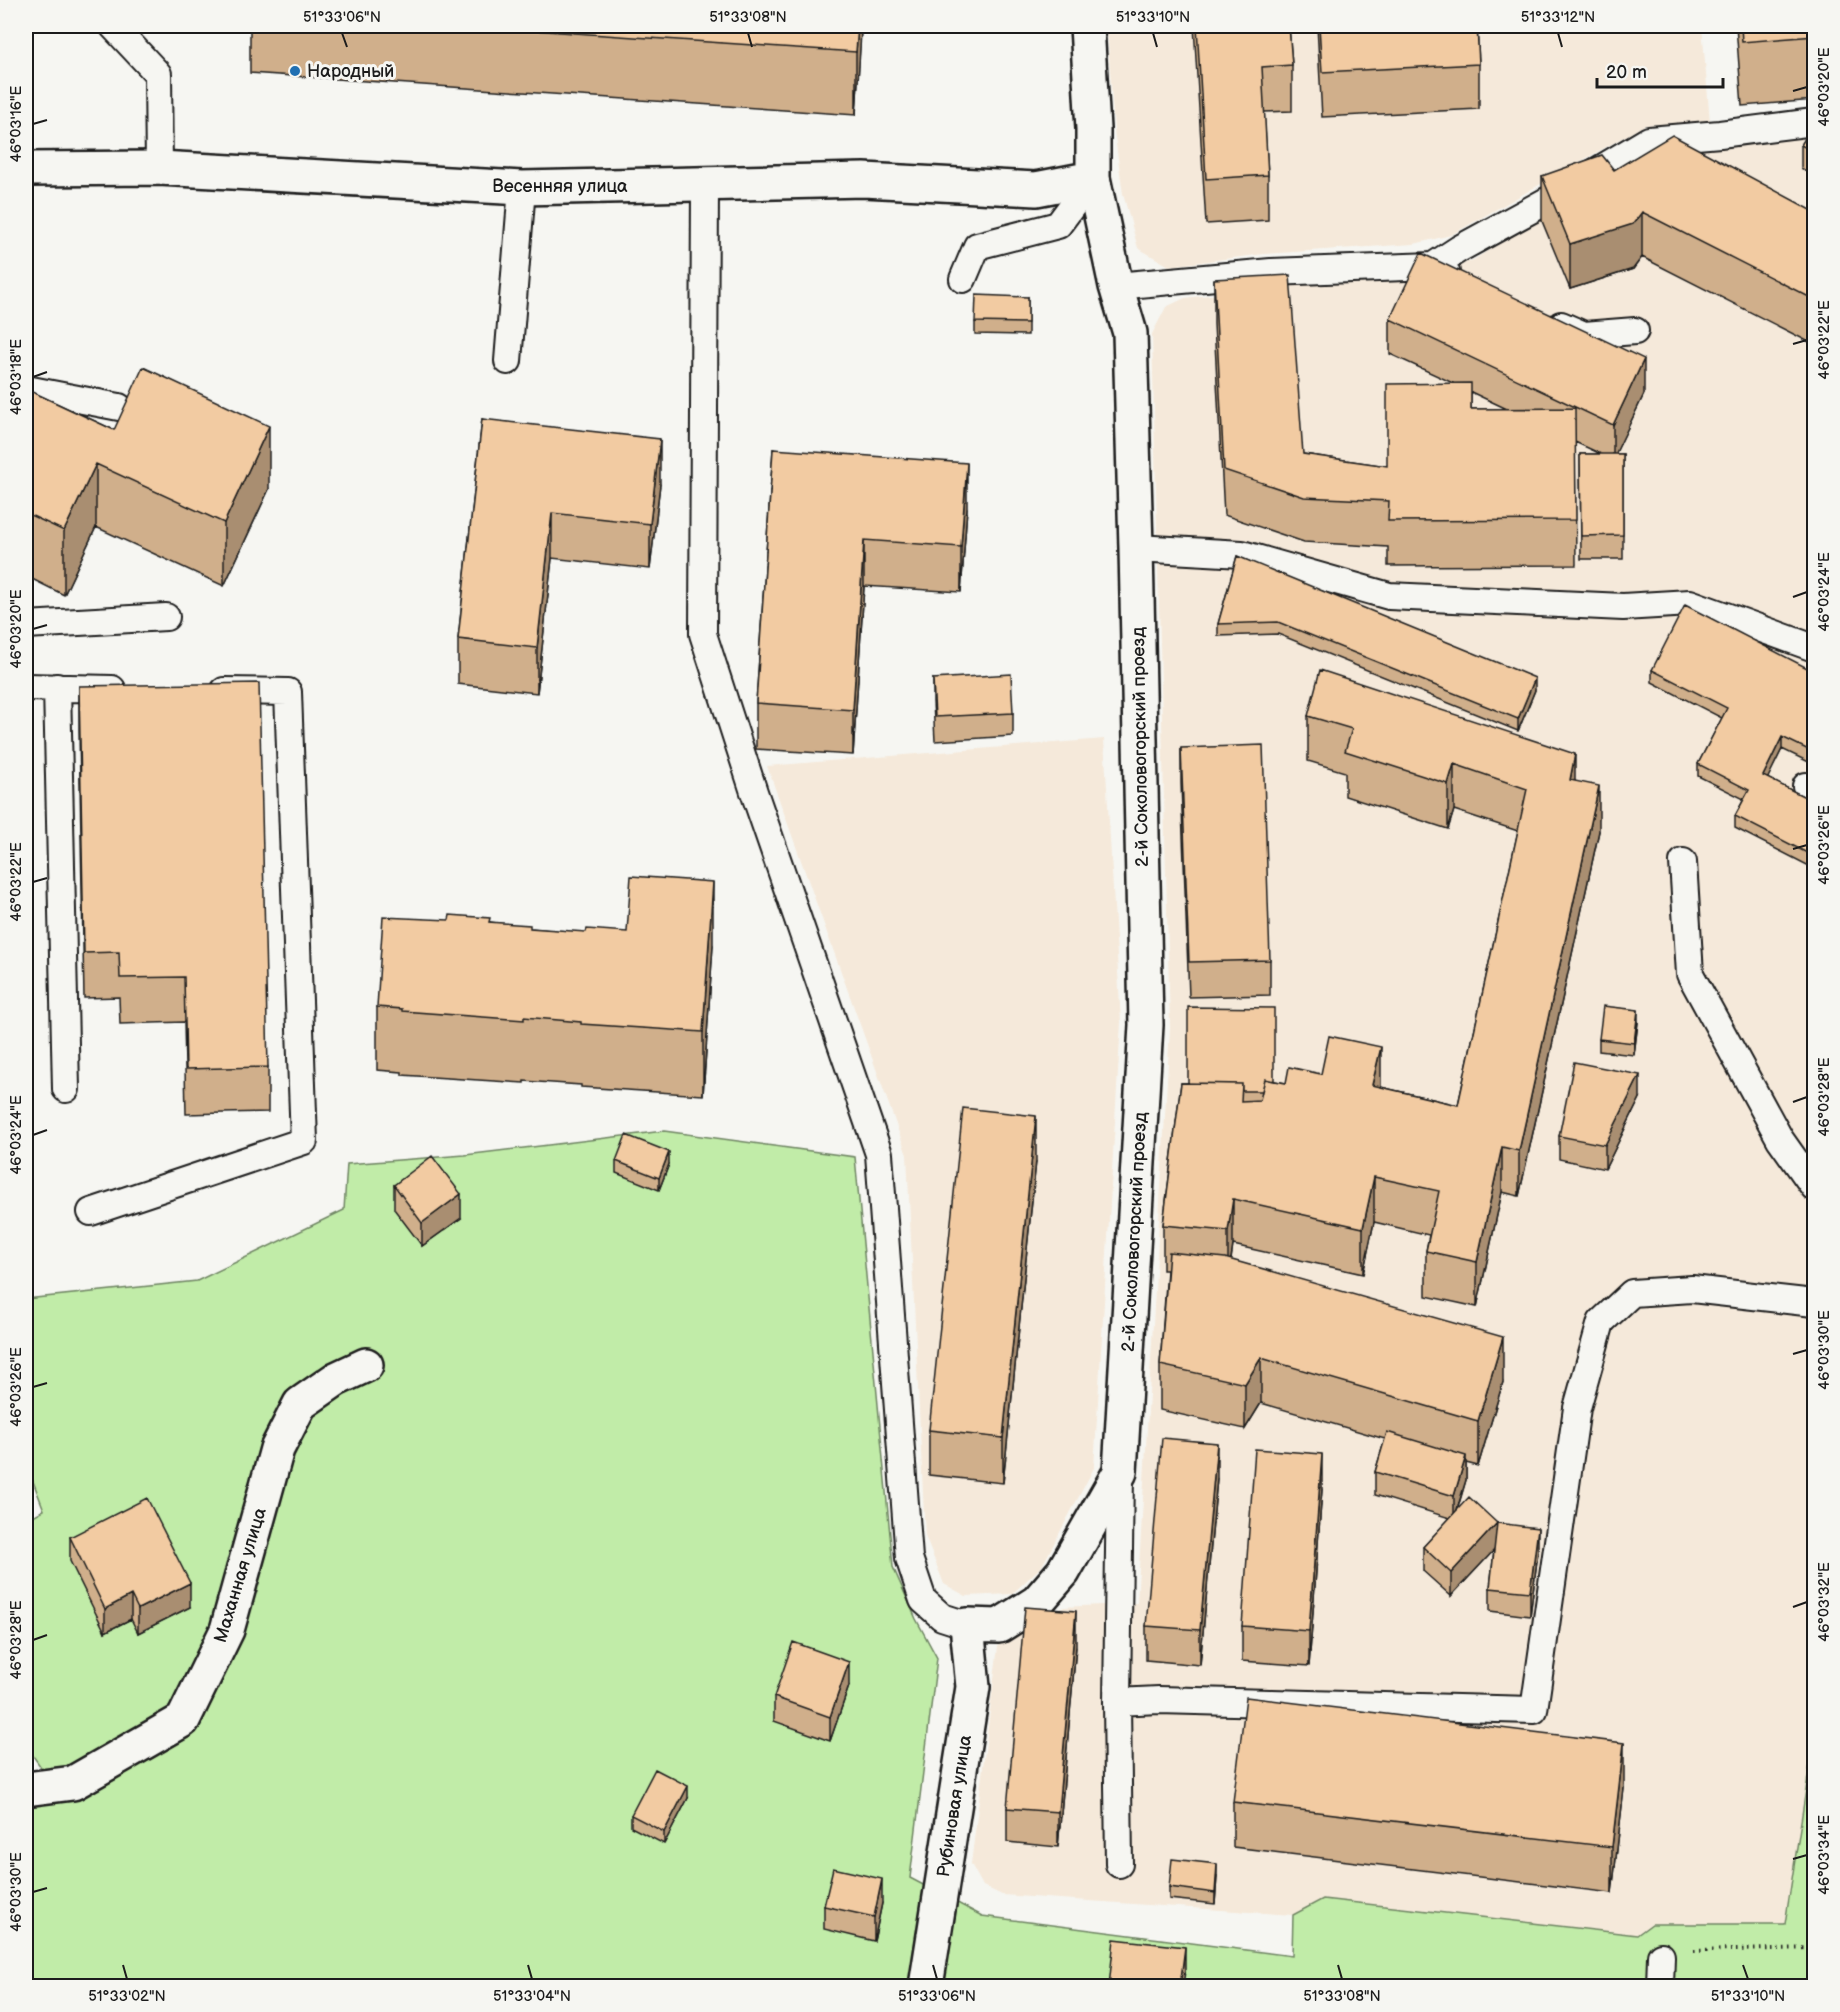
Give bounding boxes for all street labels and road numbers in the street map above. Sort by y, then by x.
street label: Весенняя улица [492,176,628,197]
street label: 2-й Соколовогорский проезд [1128,627,1153,867]
street label: 2-й Соколовогорский проезд [1118,1112,1151,1353]
street label: Маханная улица [210,1505,271,1645]
street label: Рубиновая улица [933,1733,976,1879]

